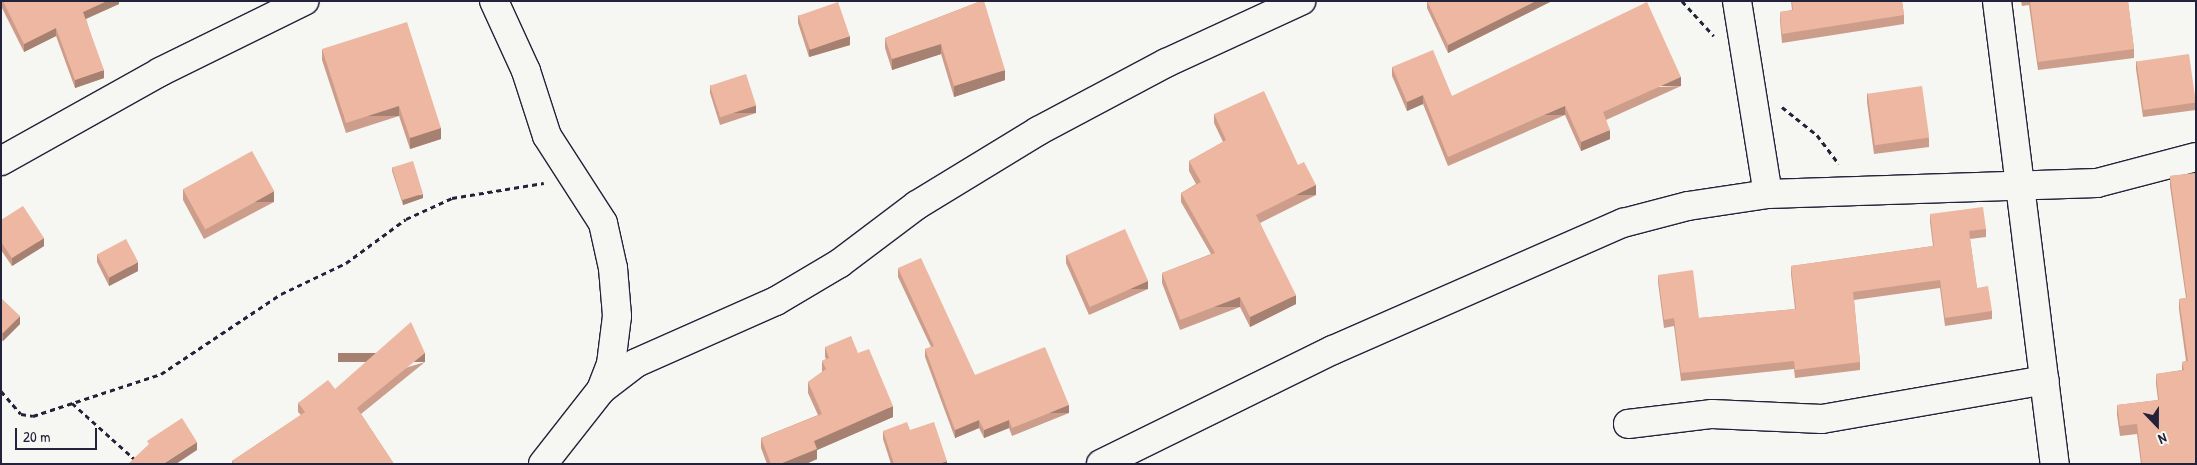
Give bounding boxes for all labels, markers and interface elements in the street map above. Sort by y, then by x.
north arrow [2132,400,2182,450]
scale bar [18,418,100,450]
text: 20 m [23,426,50,447]
text: N [2156,429,2170,450]

